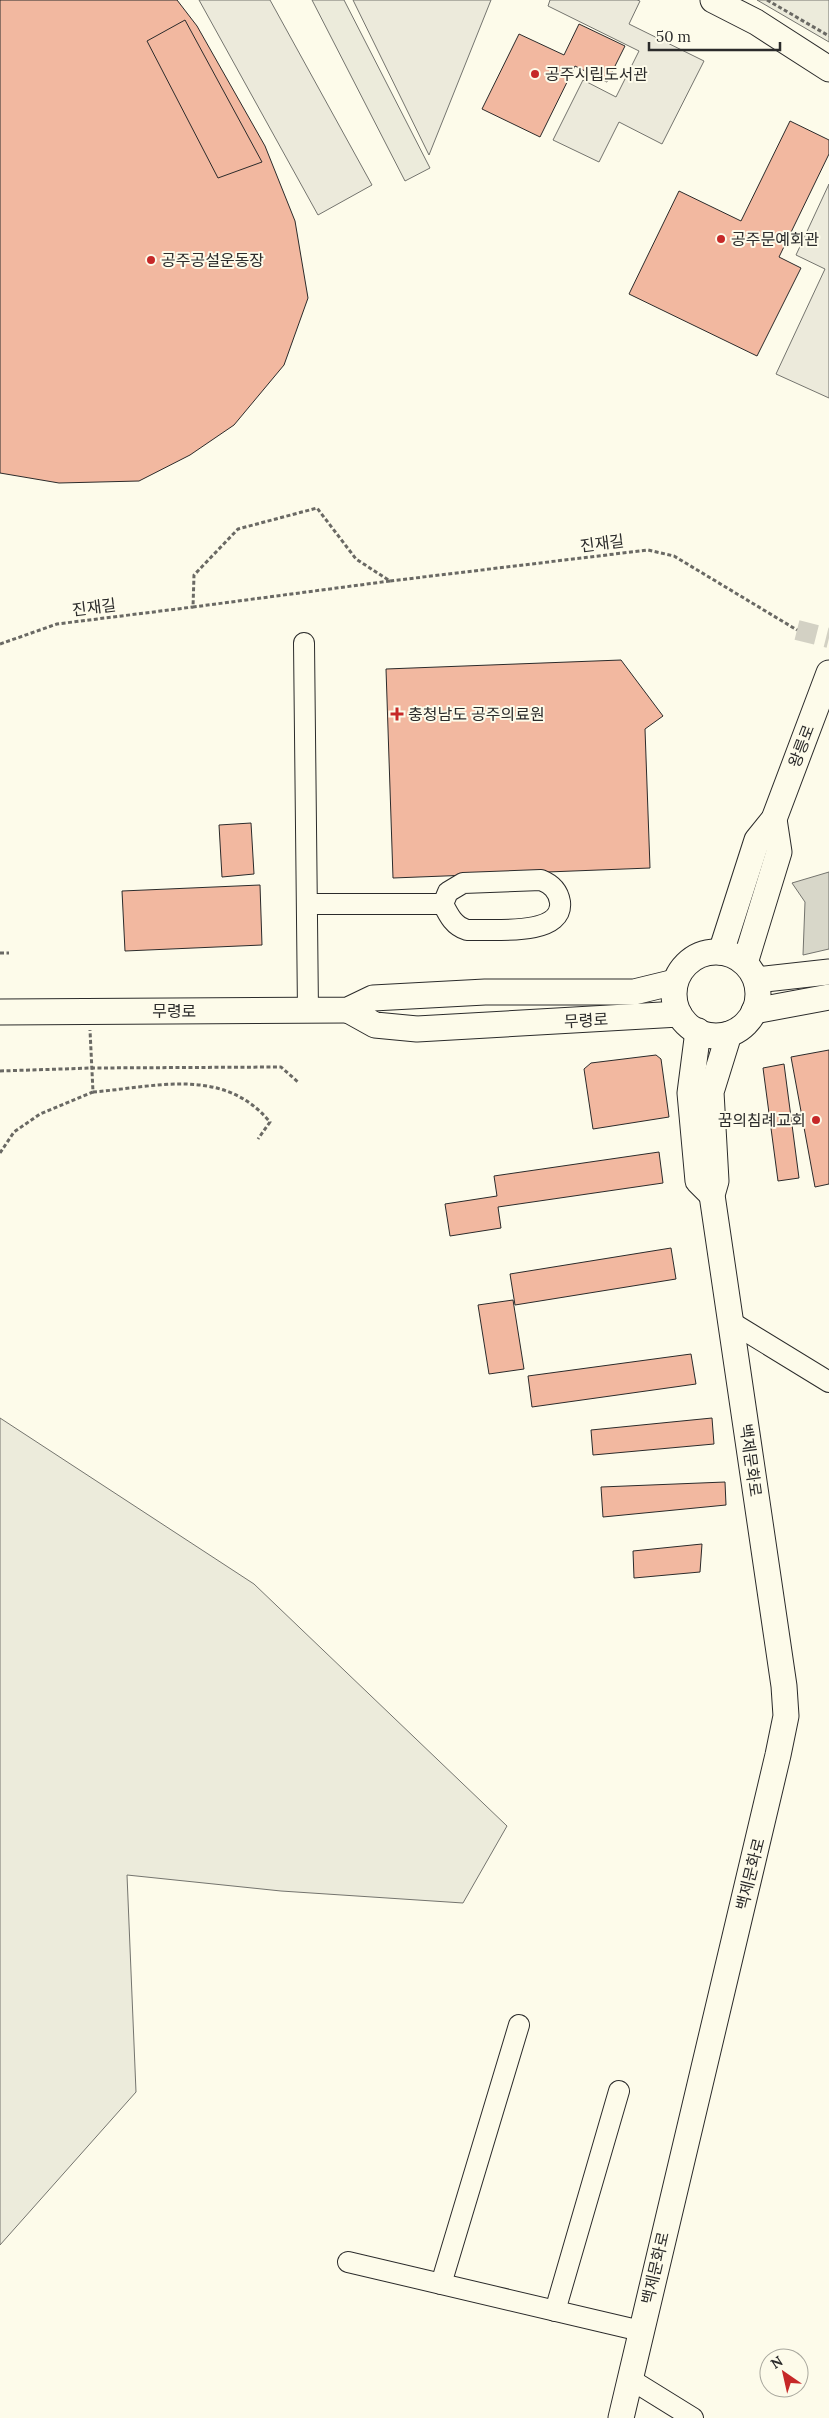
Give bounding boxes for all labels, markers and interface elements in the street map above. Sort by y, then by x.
scale bar [649,20,780,52]
text: 50 m [656,27,691,46]
place label: 공주시립도서관 [545,64,648,84]
marker: 공주시립도서관 [529,68,541,80]
place label: 공주문예회관 [731,229,820,249]
marker: 공주문예회관 [715,233,727,245]
place label: 공주공설운동장 [161,250,264,270]
marker: 공주공설운동장 [145,254,157,266]
street label: 진재길 [579,530,625,556]
street label: 진재길 [71,594,117,620]
place label: 충청남도 공주의료원 [408,704,545,724]
marker: 충청남도 공주의료원 [390,707,404,721]
street label: 왕릉로 [784,722,818,770]
street label: 무령로 [152,1001,196,1021]
street label: 무령로 [563,1009,609,1031]
place label: 꿈의침례교회 [718,1110,806,1130]
marker: 꿈의침례교회 [810,1114,822,1126]
street label: 백제문화로 [736,1422,766,1498]
street label: 백제문화로 [731,1836,769,1912]
street label: 백제문화로 [637,2230,673,2306]
north arrow [759,2348,809,2398]
text: N [767,2352,786,2373]

